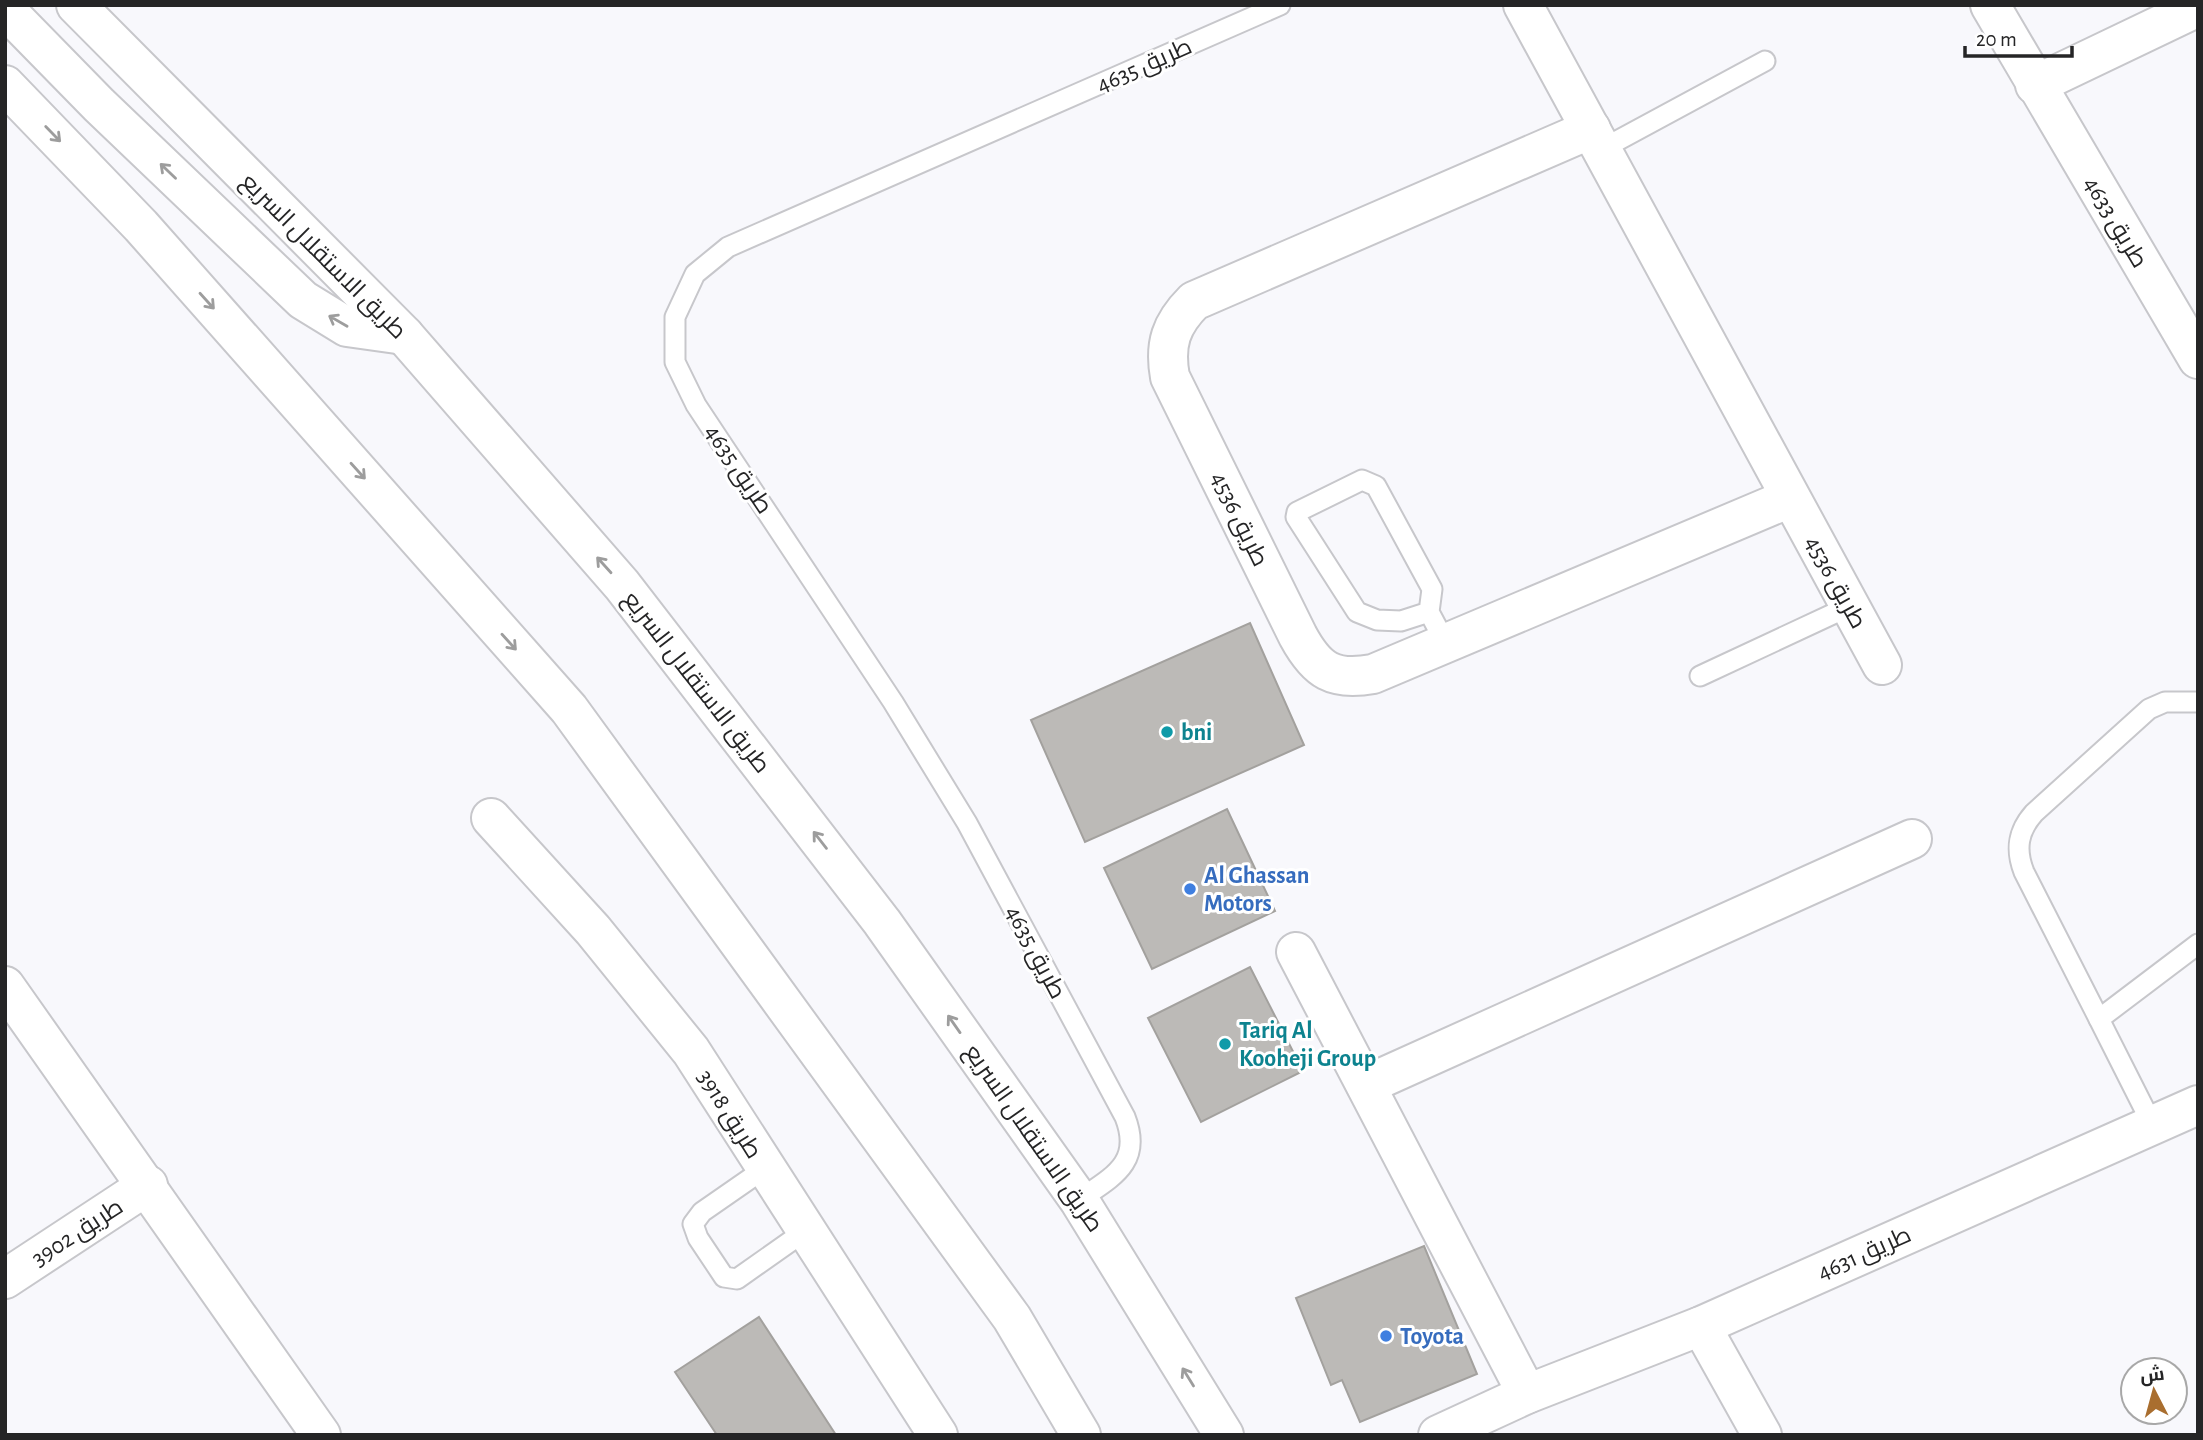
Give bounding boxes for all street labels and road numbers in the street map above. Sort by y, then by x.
street label: طريق 4635 [1093,34,1196,99]
street label: طريق الاستقلال السريع [234,169,411,346]
street label: طريق 4633 [2077,173,2152,273]
street label: طريق 4635 [698,421,777,519]
street label: طريق 4536 [1204,469,1272,571]
street label: طريق 4536 [1798,532,1870,634]
street label: طريق الاستقلال السريع [616,587,774,780]
street label: طريق 4635 [999,902,1070,1004]
street label: طريق الاستقلال السريع [957,1040,1107,1238]
street label: طريق 3918 [691,1066,766,1164]
street label: طريق 3902 [28,1195,129,1273]
street label: طريق 4631 [1814,1223,1916,1287]

